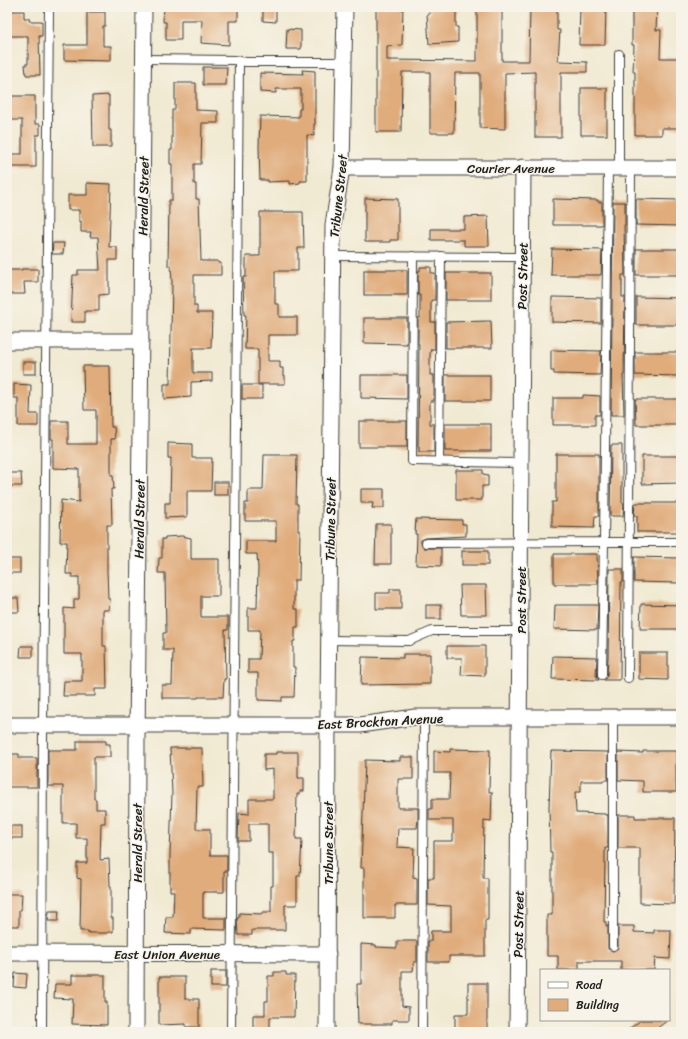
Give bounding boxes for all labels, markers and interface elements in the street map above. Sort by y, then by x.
street label: Tribune Street [323,153,354,239]
street label: Herald Street [131,155,156,236]
street label: Courier Avenue [467,157,555,180]
street label: Post Street [510,242,535,310]
street label: Tribune Street [318,476,343,561]
street label: Herald Street [127,478,152,559]
street label: Post Street [510,566,533,634]
street label: East Brockton Avenue [317,707,444,736]
street label: Tribune Street [317,801,340,885]
street label: Herald Street [126,803,149,883]
street label: Post Street [506,890,531,958]
street label: East Union Avenue [114,943,220,966]
legend [540,969,670,1021]
text: Road [576,974,603,996]
text: Building [576,994,619,1016]

